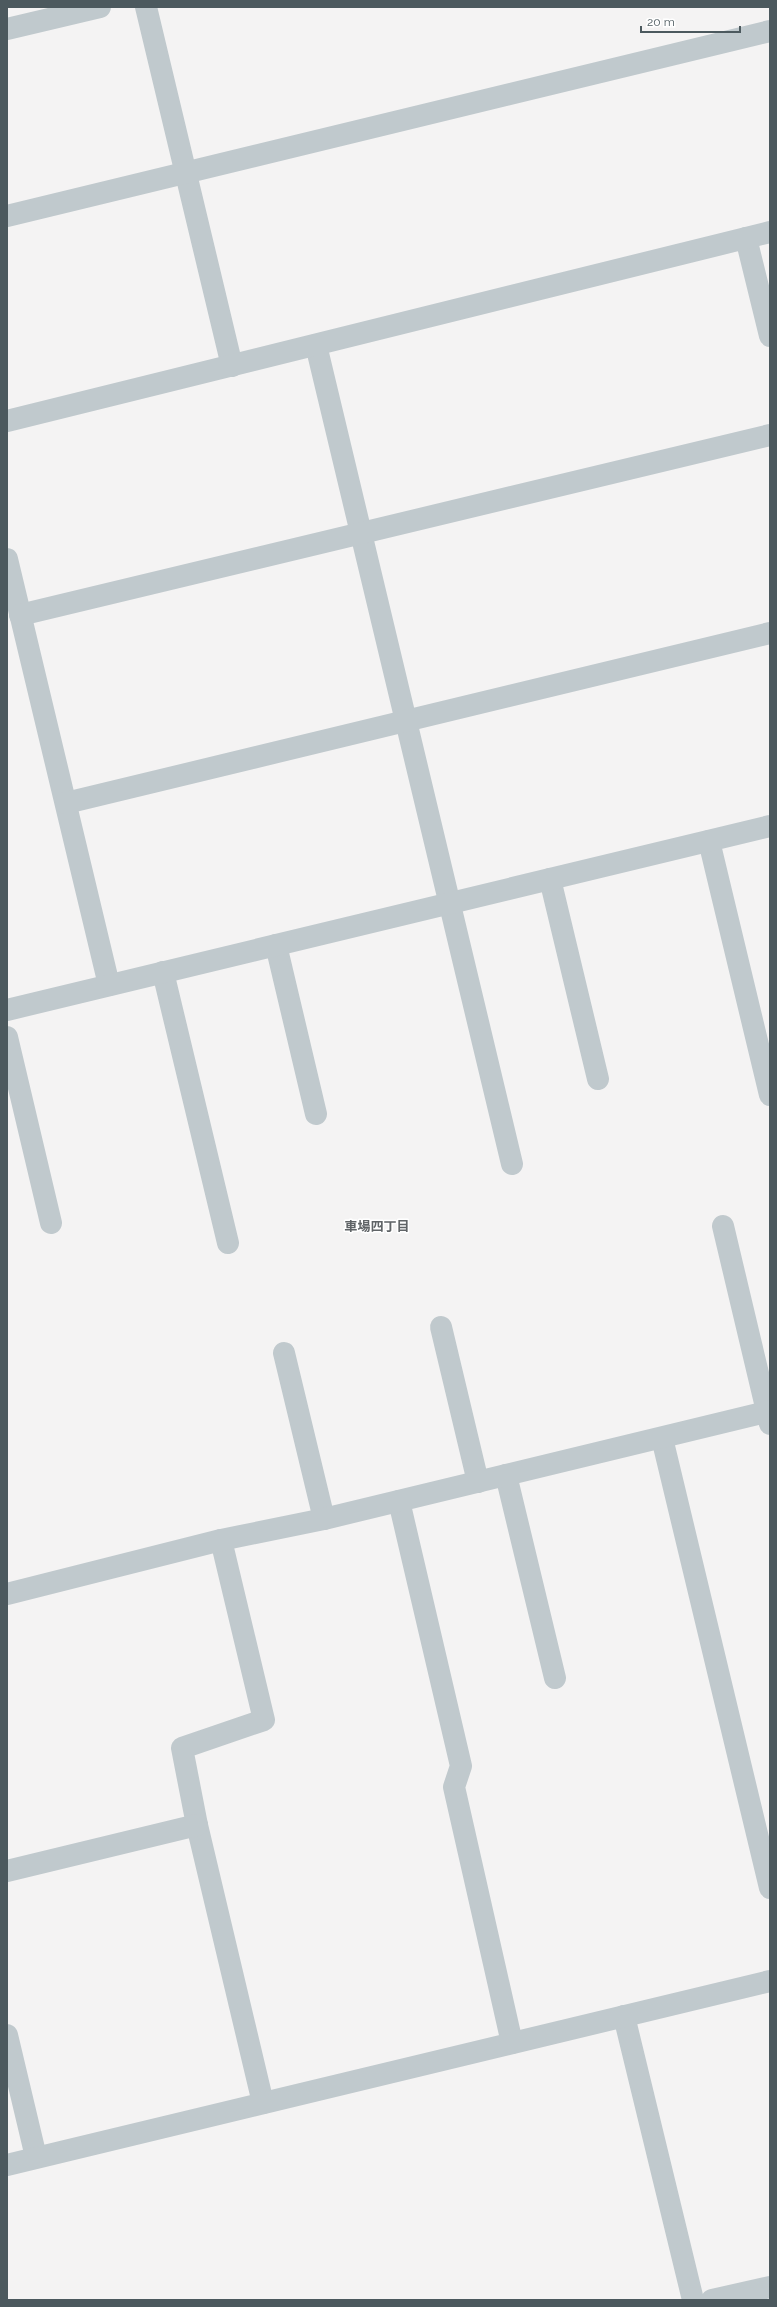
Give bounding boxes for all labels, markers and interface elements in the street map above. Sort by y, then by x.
scale bar [641,8,740,34]
text: 20 m [647,15,675,29]
district label: 車場四丁目 [344,1219,410,1234]

